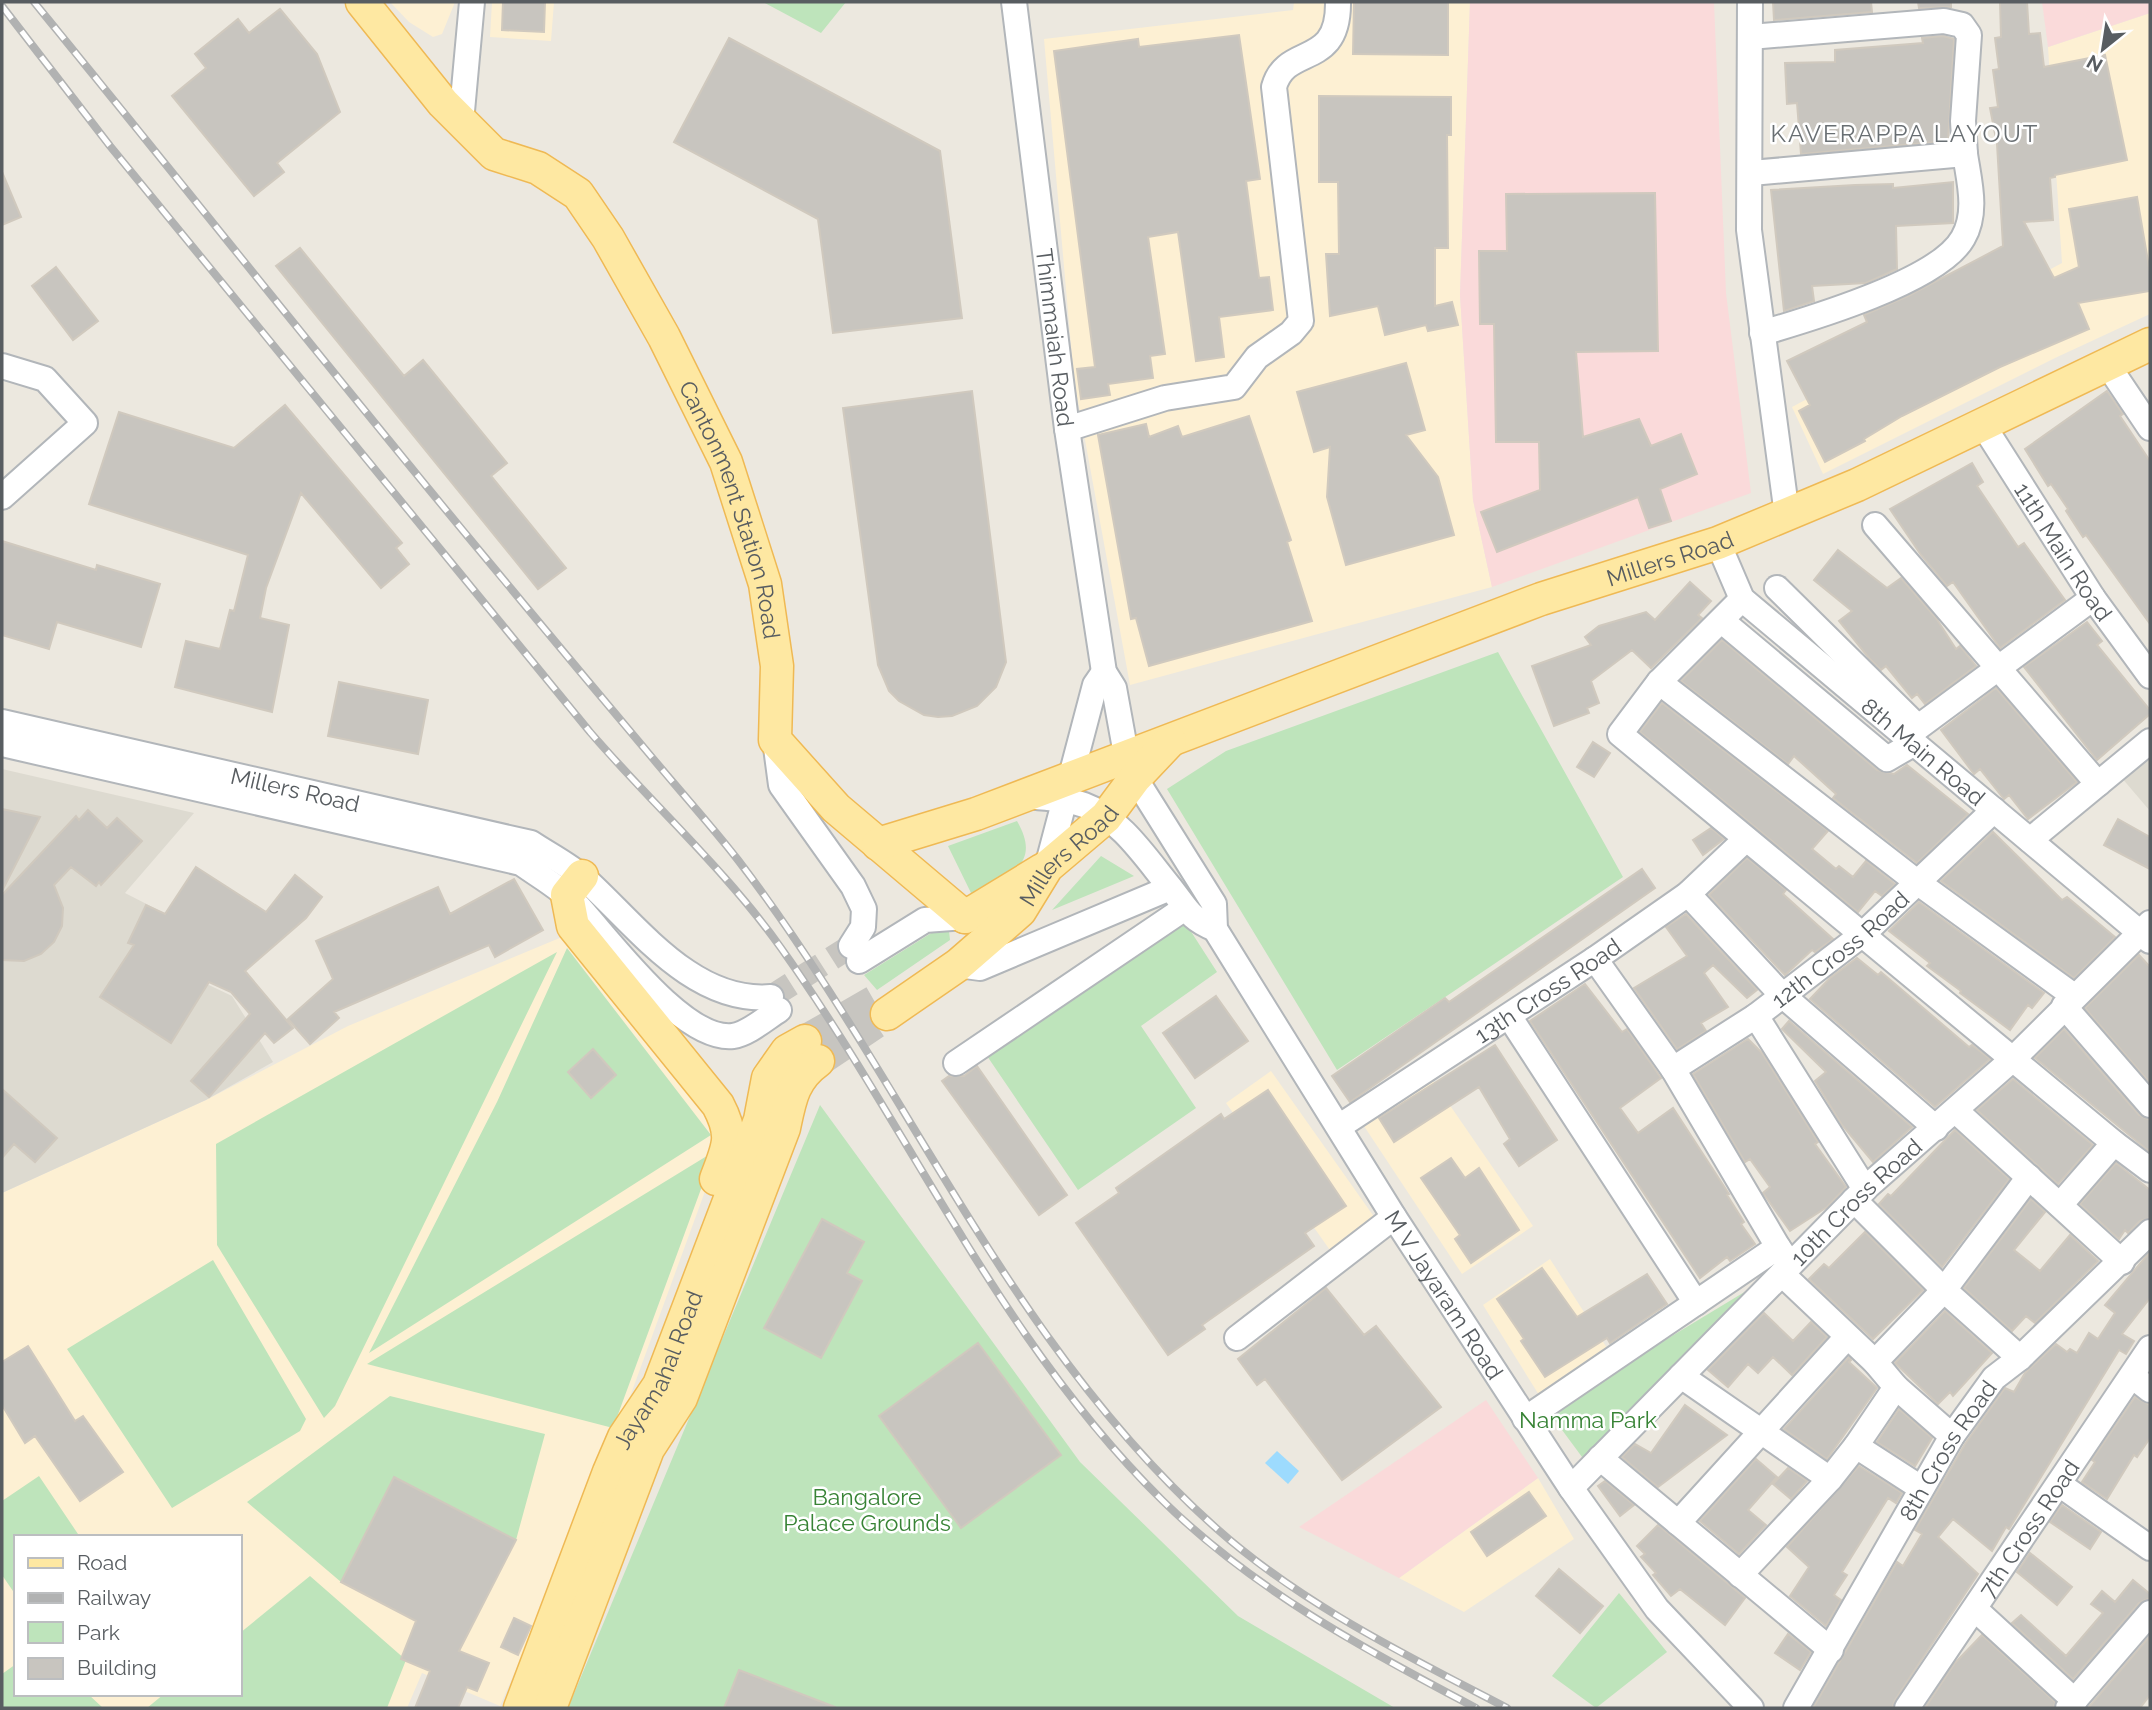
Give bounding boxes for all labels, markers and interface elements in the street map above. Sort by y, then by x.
north arrow [2068,14,2138,84]
text: N [2083,51,2106,77]
district label: KAVERAPPA LAYOUT [1771,119,2039,148]
street label: Thimmaiah Road [1031,247,1080,428]
street label: Cantonment Station Road [674,376,786,641]
street label: 11th Main Road [2009,477,2118,626]
street label: Millers Road [1603,525,1737,591]
street label: 8th Main Road [1856,692,1991,811]
street label: Millers Road [228,761,363,817]
street label: Millers Road [1013,800,1124,911]
street label: 12th Cross Road [1766,885,1914,1013]
street label: 13th Cross Road [1469,932,1626,1048]
street label: 10th Cross Road [1785,1132,1927,1271]
street label: M V Jayaram Road [1380,1205,1509,1384]
street label: Jayamahal Road [607,1287,707,1453]
street label: 8th Cross Road [1893,1375,2002,1525]
park label: Namma Park [1519,1406,1657,1433]
street label: 7th Cross Road [1973,1454,2084,1602]
park label: Bangalore Palace Grounds [783,1483,951,1536]
legend [14,1535,242,1696]
text: Road [77,1550,127,1575]
text: Railway [77,1585,151,1610]
text: Park [77,1620,120,1645]
text: Building [77,1655,157,1680]

